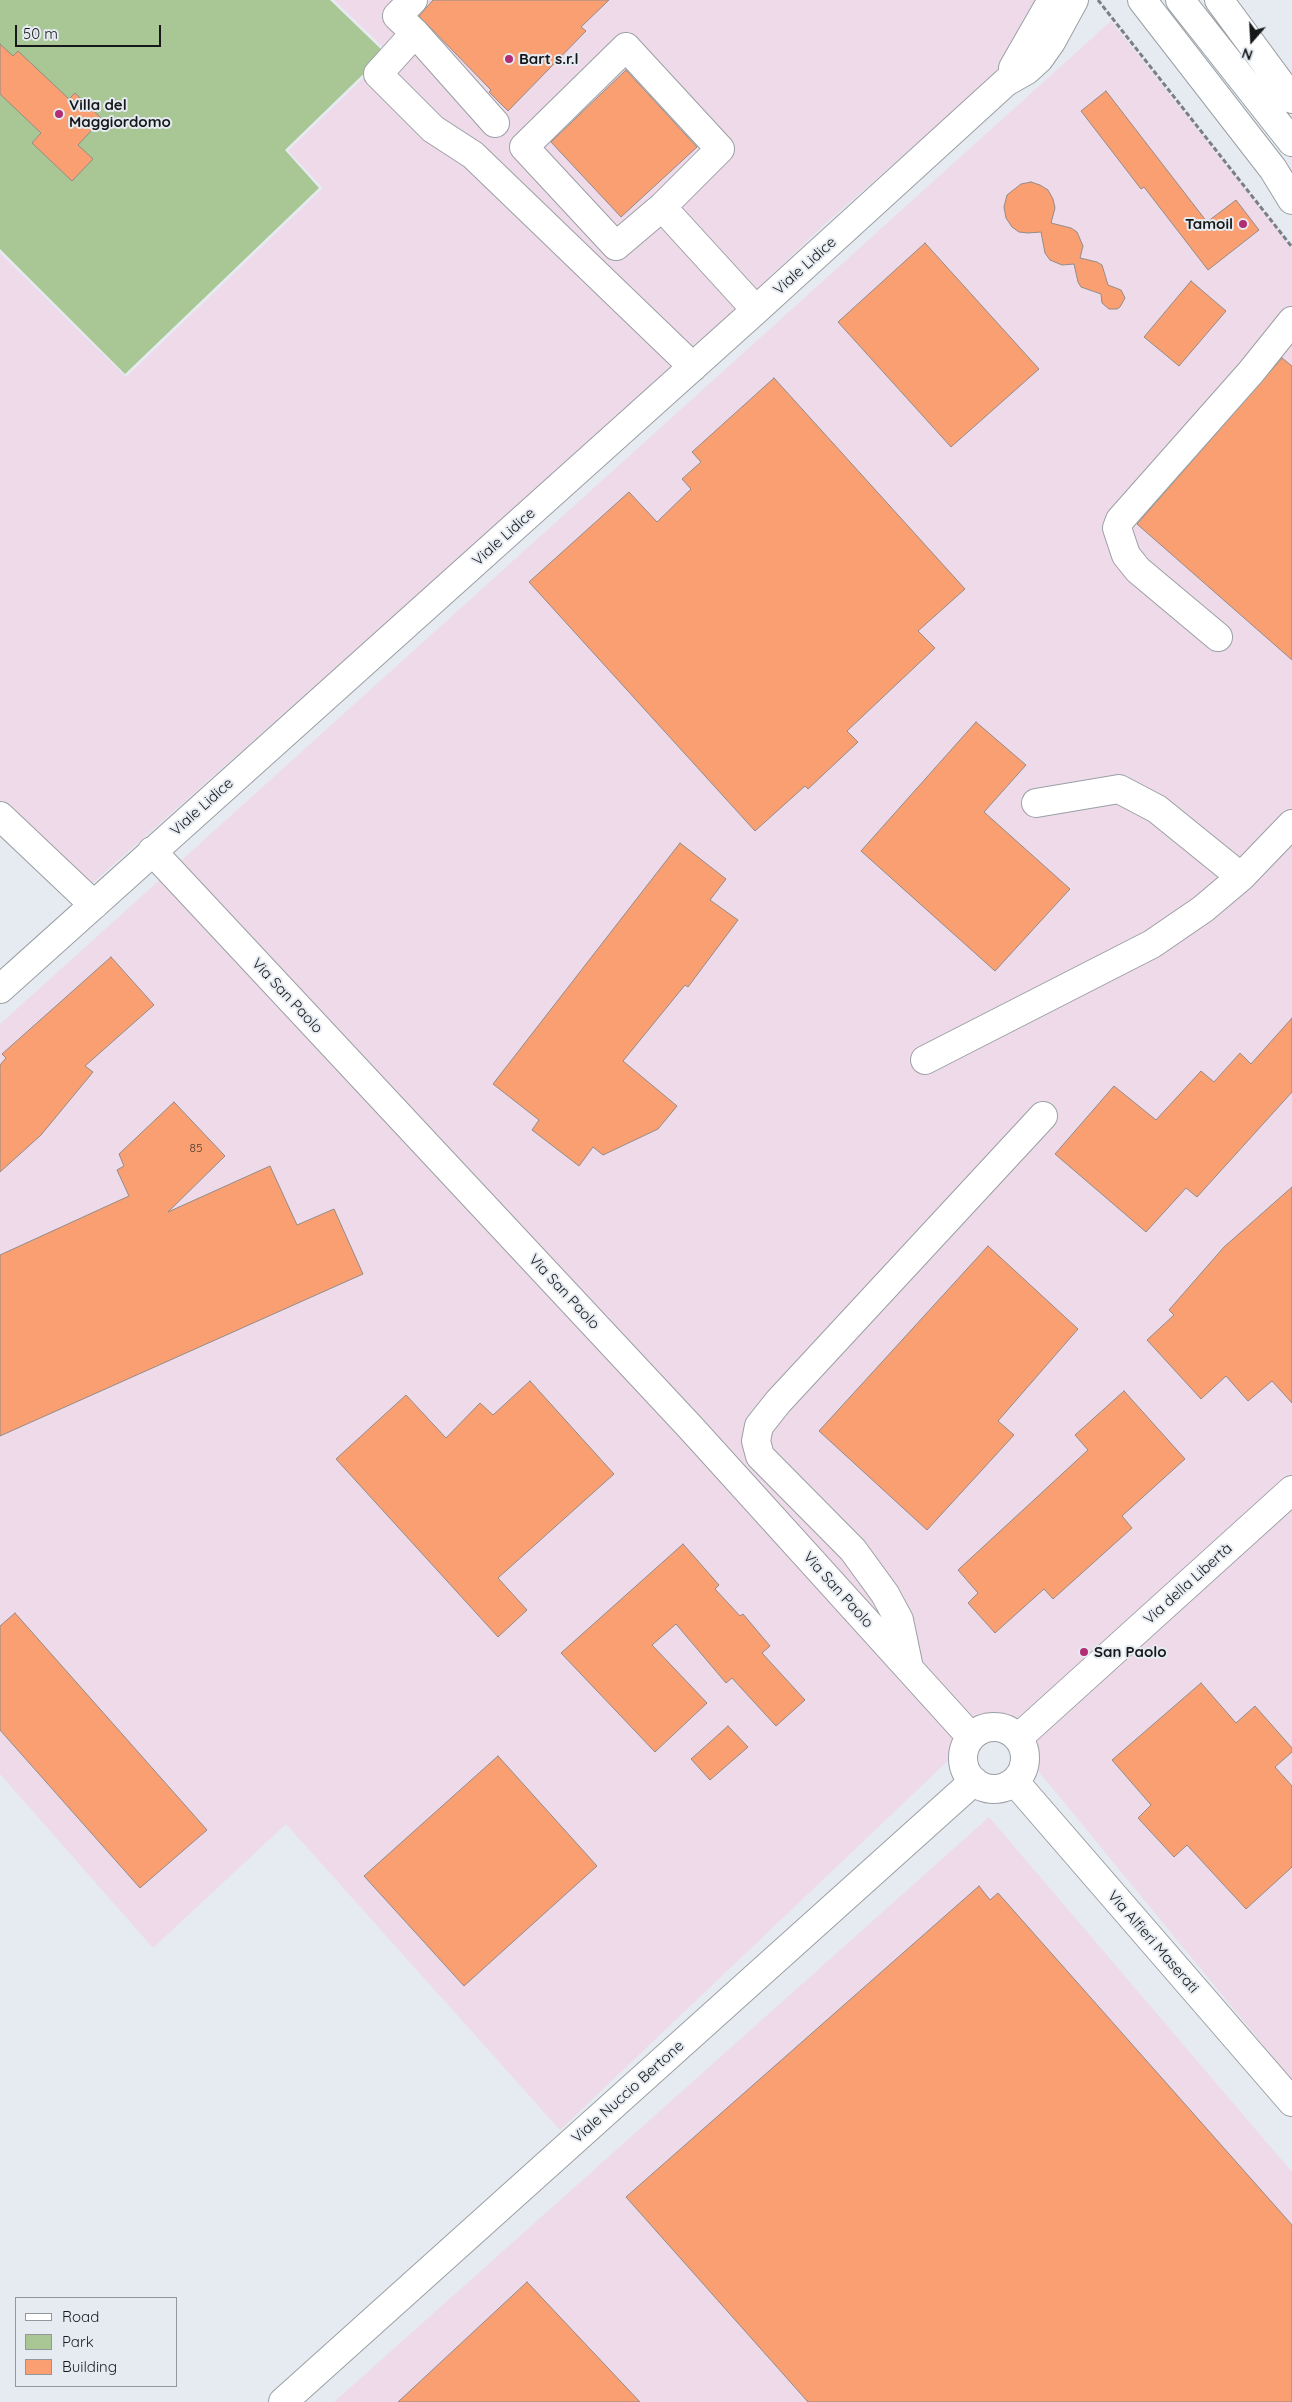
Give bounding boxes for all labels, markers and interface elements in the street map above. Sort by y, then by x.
scale bar [18,15,164,47]
north arrow [1227,15,1277,65]
text: 50 m [23,24,58,43]
text: N [1239,44,1255,64]
place label: Bart s.r.l [519,50,579,68]
marker: Bart s.r.l [503,53,515,65]
place label: Villa del Maggiordomo [69,96,171,131]
marker: Villa del Maggiordomo [53,108,65,120]
place label: Tamoil [1185,215,1233,233]
marker: Tamoil [1237,218,1249,230]
street label: Viale Lidice [770,233,840,299]
street label: Viale Lidice [469,504,539,570]
street label: Viale Lidice [167,774,237,840]
street label: Via San Paolo [248,955,326,1037]
house number: 85 [189,1141,203,1155]
street label: Via San Paolo [525,1251,603,1333]
street label: Via della Libertà [1140,1540,1236,1628]
street label: Via San Paolo [799,1548,877,1632]
place label: San Paolo [1094,1643,1167,1661]
marker: San Paolo [1078,1646,1090,1658]
street label: Via Alfieri Maserati [1104,1887,1202,1997]
street label: Viale Nuccio Bertone [568,2037,688,2147]
legend [15,2297,178,2387]
text: Road [62,2307,99,2326]
text: Park [62,2332,94,2351]
text: Building [62,2357,117,2376]

